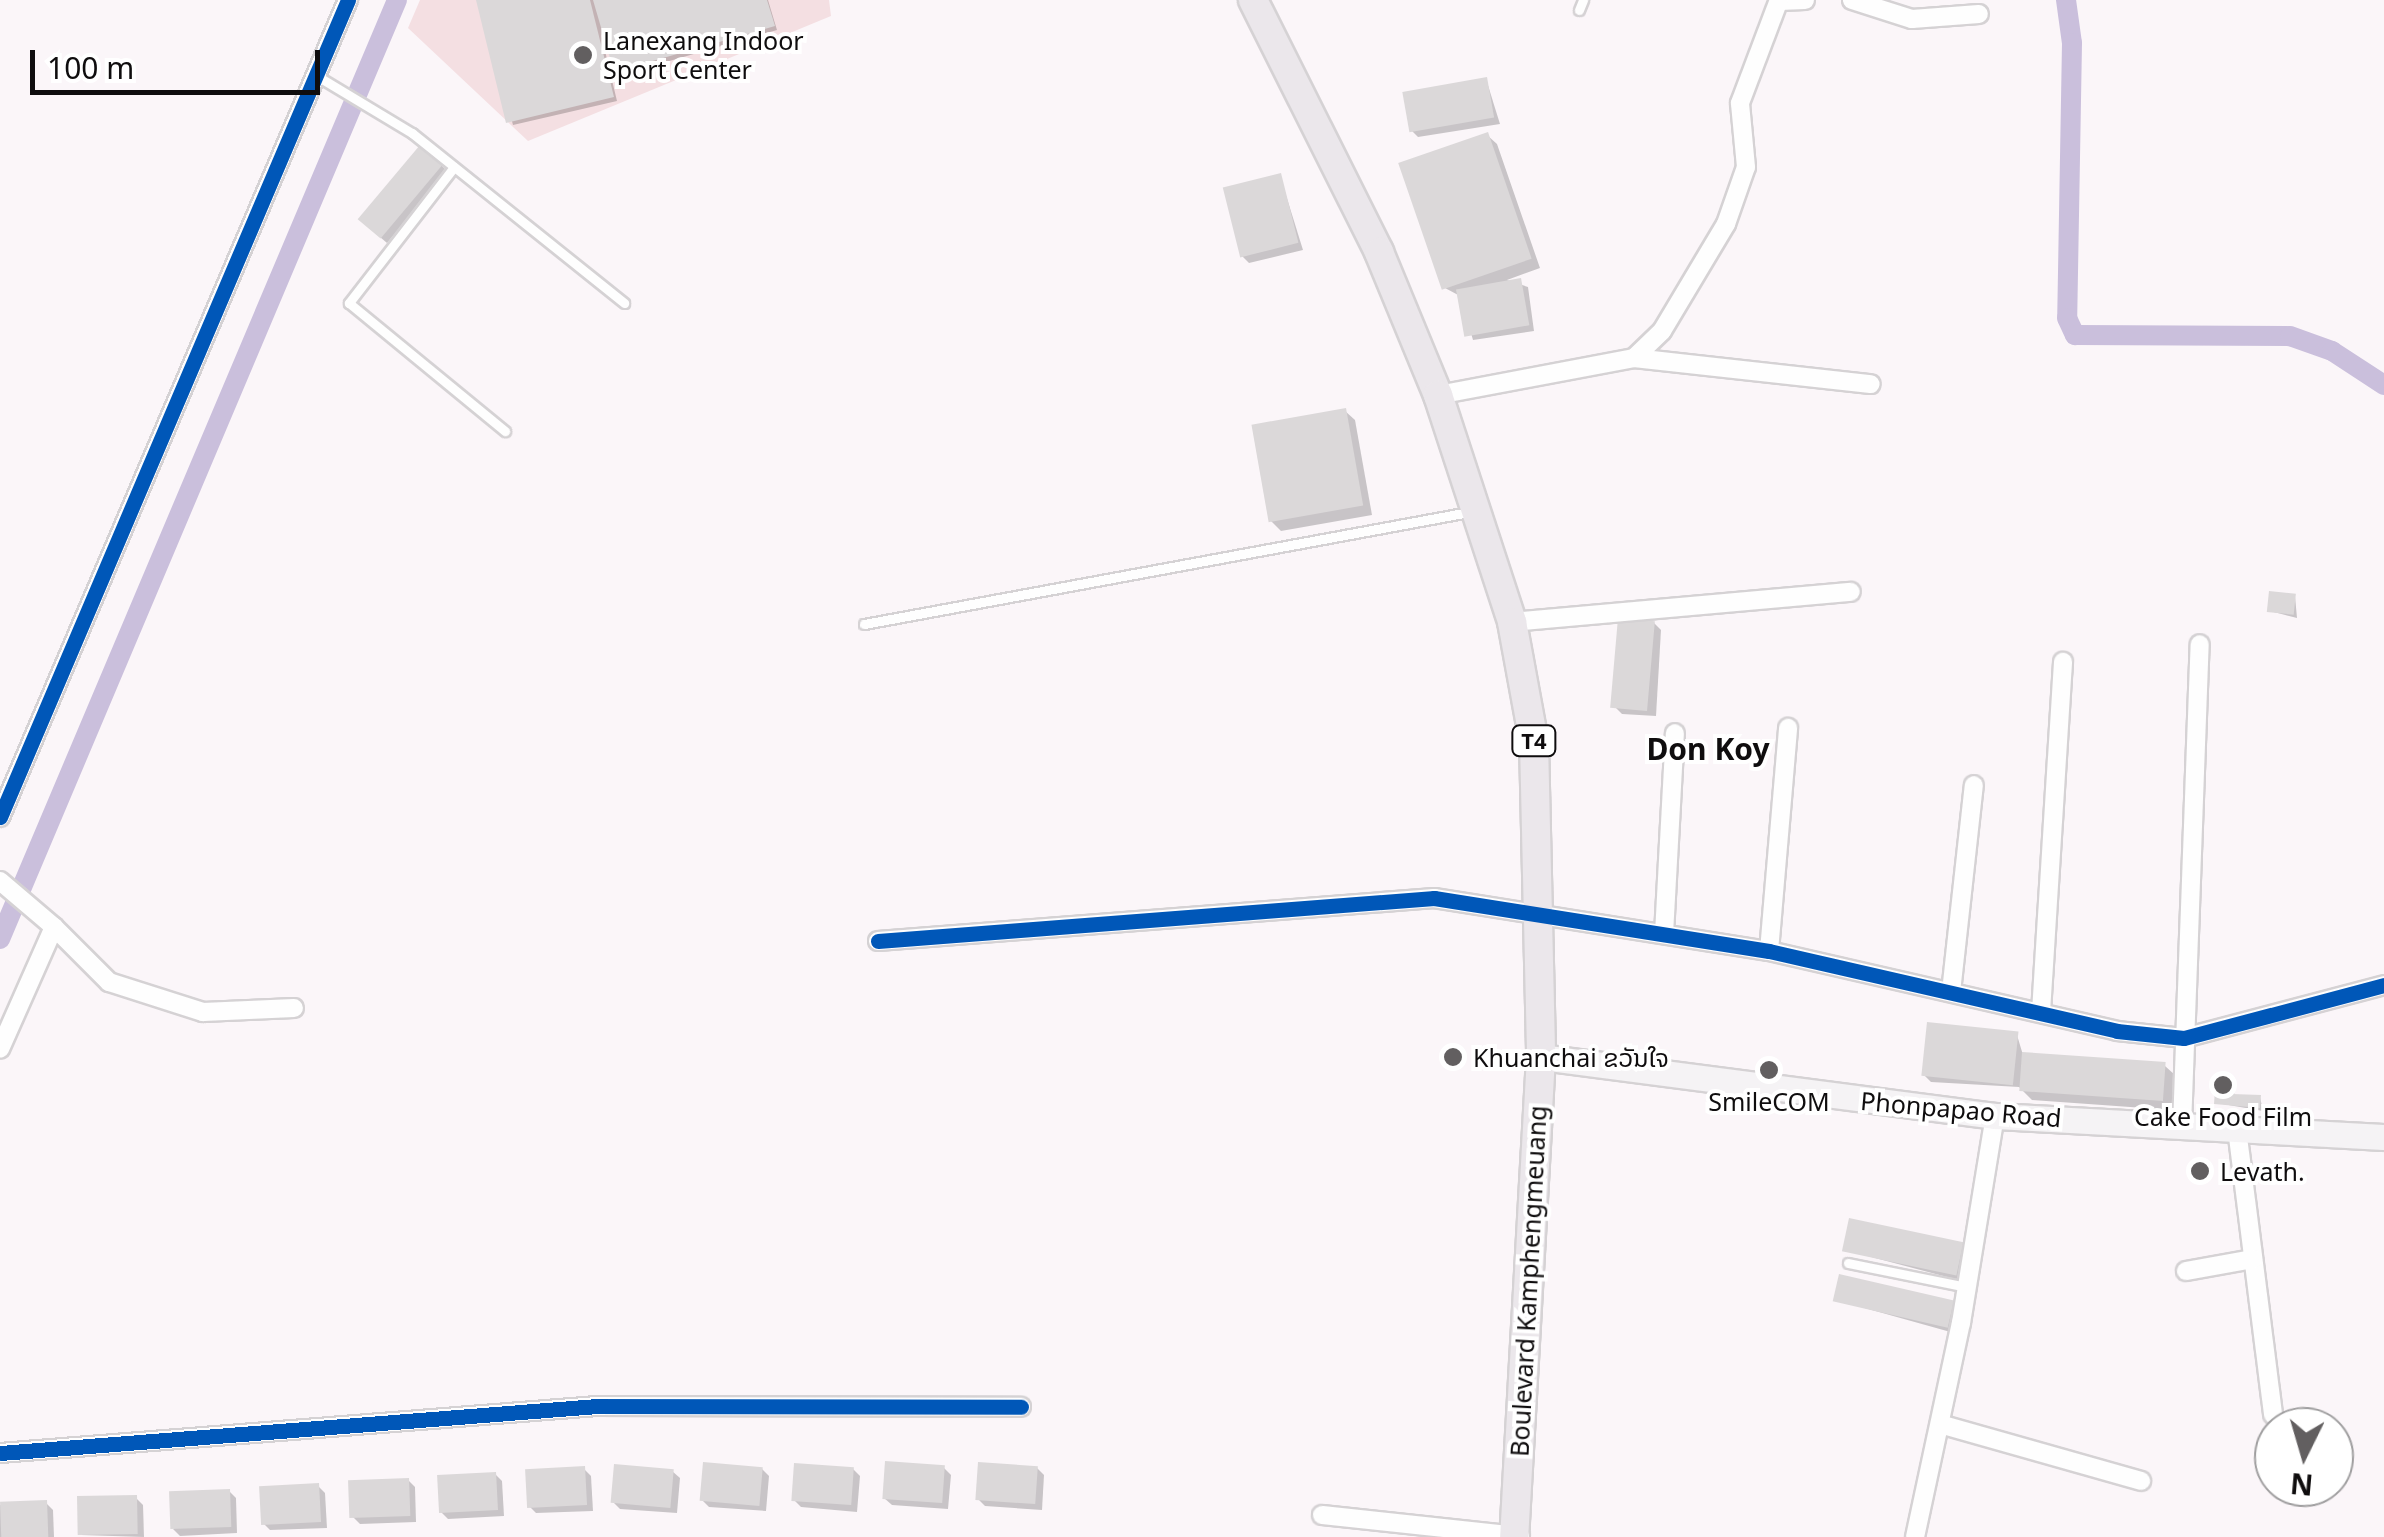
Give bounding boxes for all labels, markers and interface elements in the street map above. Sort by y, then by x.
place label: Lanexang Indoor Sport Center [603,26,804,85]
scale bar [35,30,325,92]
marker: Lanexang Indoor Sport Center [572,44,594,66]
text: 100 m [47,47,134,88]
road number: T4 [1509,724,1559,758]
district label: Don Koy [1646,731,1770,767]
place label: Khuanchai ຂວັນໃຈ [1473,1042,1669,1072]
marker: Khuanchai ຂວັນໃຈ [1442,1046,1464,1068]
marker: SmileCOM [1758,1059,1780,1081]
marker: Cake Food Film [2212,1074,2234,1096]
street label: Phonpapao Road [1859,1085,2063,1133]
place label: SmileCOM [1708,1086,1830,1116]
place label: Cake Food Film [2134,1101,2312,1131]
street label: Boulevard Kamphengmeuang [1504,1105,1552,1457]
place label: Levath. [2220,1156,2305,1186]
marker: Levath. [2189,1160,2211,1182]
north arrow [2254,1407,2354,1507]
text: N [2289,1465,2315,1505]

